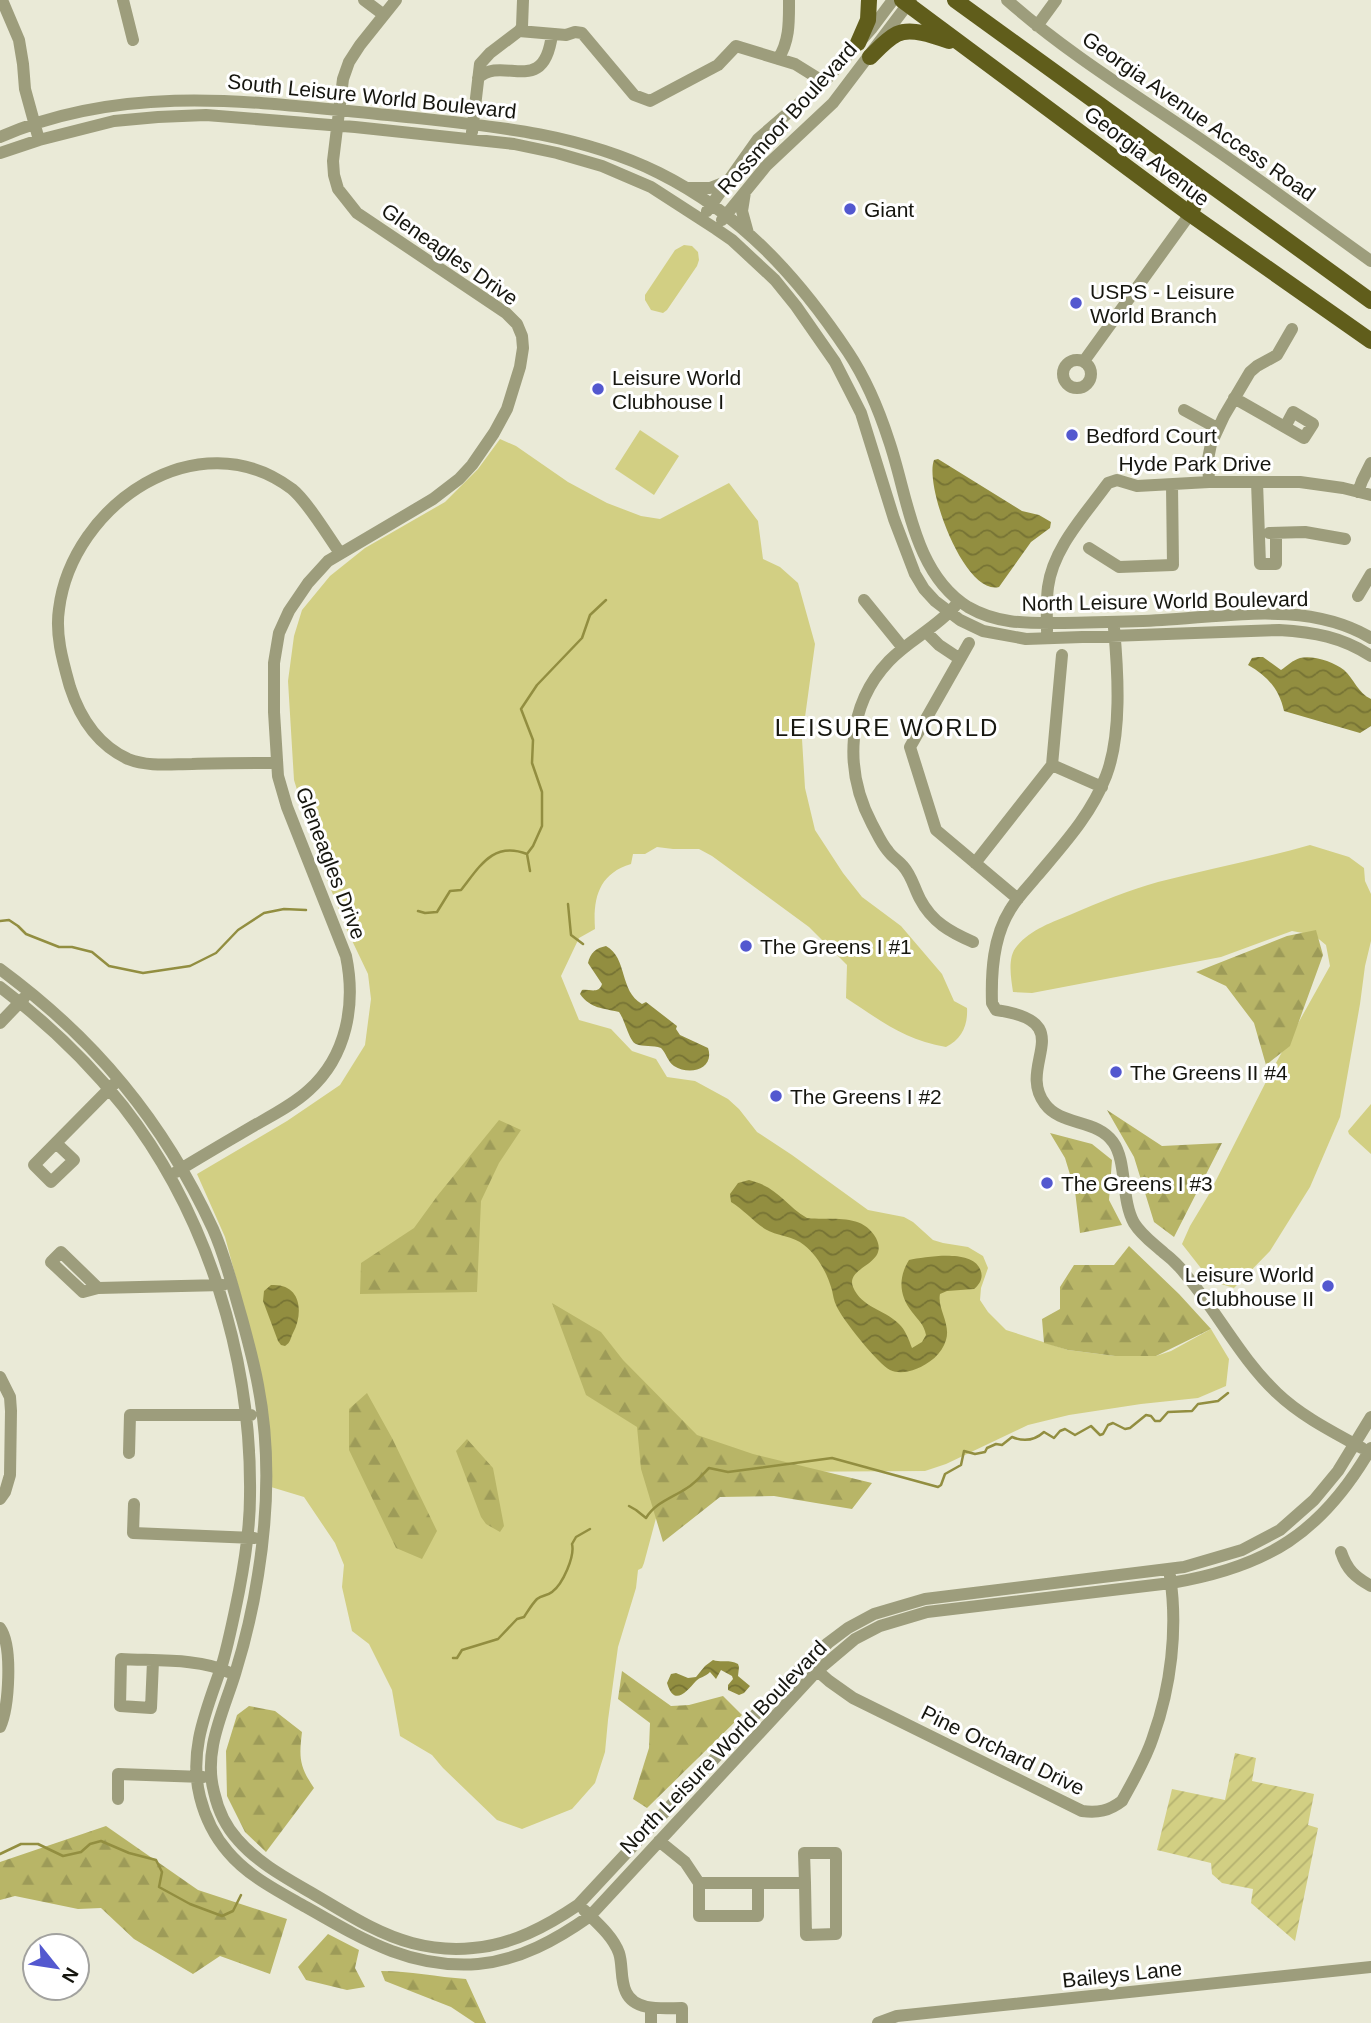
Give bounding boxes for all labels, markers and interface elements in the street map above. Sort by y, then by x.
street label: Georgia Avenue Access Road [1077,25,1321,207]
street label: Rossmoor Boulevard [713,37,861,199]
street label: South Leisure World Boulevard [226,69,518,123]
street label: Georgia Avenue [1079,100,1215,212]
street label: Gleneagles Drive [377,198,523,310]
place label: Giant [864,198,914,221]
marker: Giant [842,201,858,217]
place label: USPS - Leisure World Branch [1090,280,1235,327]
marker: USPS - Leisure World Branch [1068,295,1084,311]
place label: Leisure World Clubhouse I [612,366,741,413]
marker: Leisure World Clubhouse I [590,381,606,397]
place label: Bedford Court [1086,424,1217,447]
marker: Bedford Court [1064,427,1080,443]
street label: Hyde Park Drive [1119,452,1271,475]
street label: North Leisure World Boulevard [1021,587,1309,615]
district label: LEISURE WORLD [775,714,999,741]
street label: Gleneagles Drive [291,784,371,942]
place label: The Greens I #1 [760,935,912,958]
marker: The Greens I #1 [738,938,754,954]
place label: The Greens II #4 [1130,1061,1288,1084]
marker: The Greens II #4 [1108,1064,1124,1080]
place label: The Greens I #2 [790,1085,942,1108]
marker: The Greens I #2 [768,1088,784,1104]
place label: The Greens I #3 [1061,1172,1213,1195]
marker: The Greens I #3 [1039,1175,1055,1191]
place label: Leisure World Clubhouse II [1185,1263,1314,1310]
marker: Leisure World Clubhouse II [1320,1278,1336,1294]
street label: North Leisure World Boulevard [615,1636,831,1858]
street label: Pine Orchard Drive [918,1701,1088,1799]
north arrow [21,1932,91,2002]
street label: Baileys Lane [1061,1956,1183,1992]
text: N [58,1964,83,1986]

